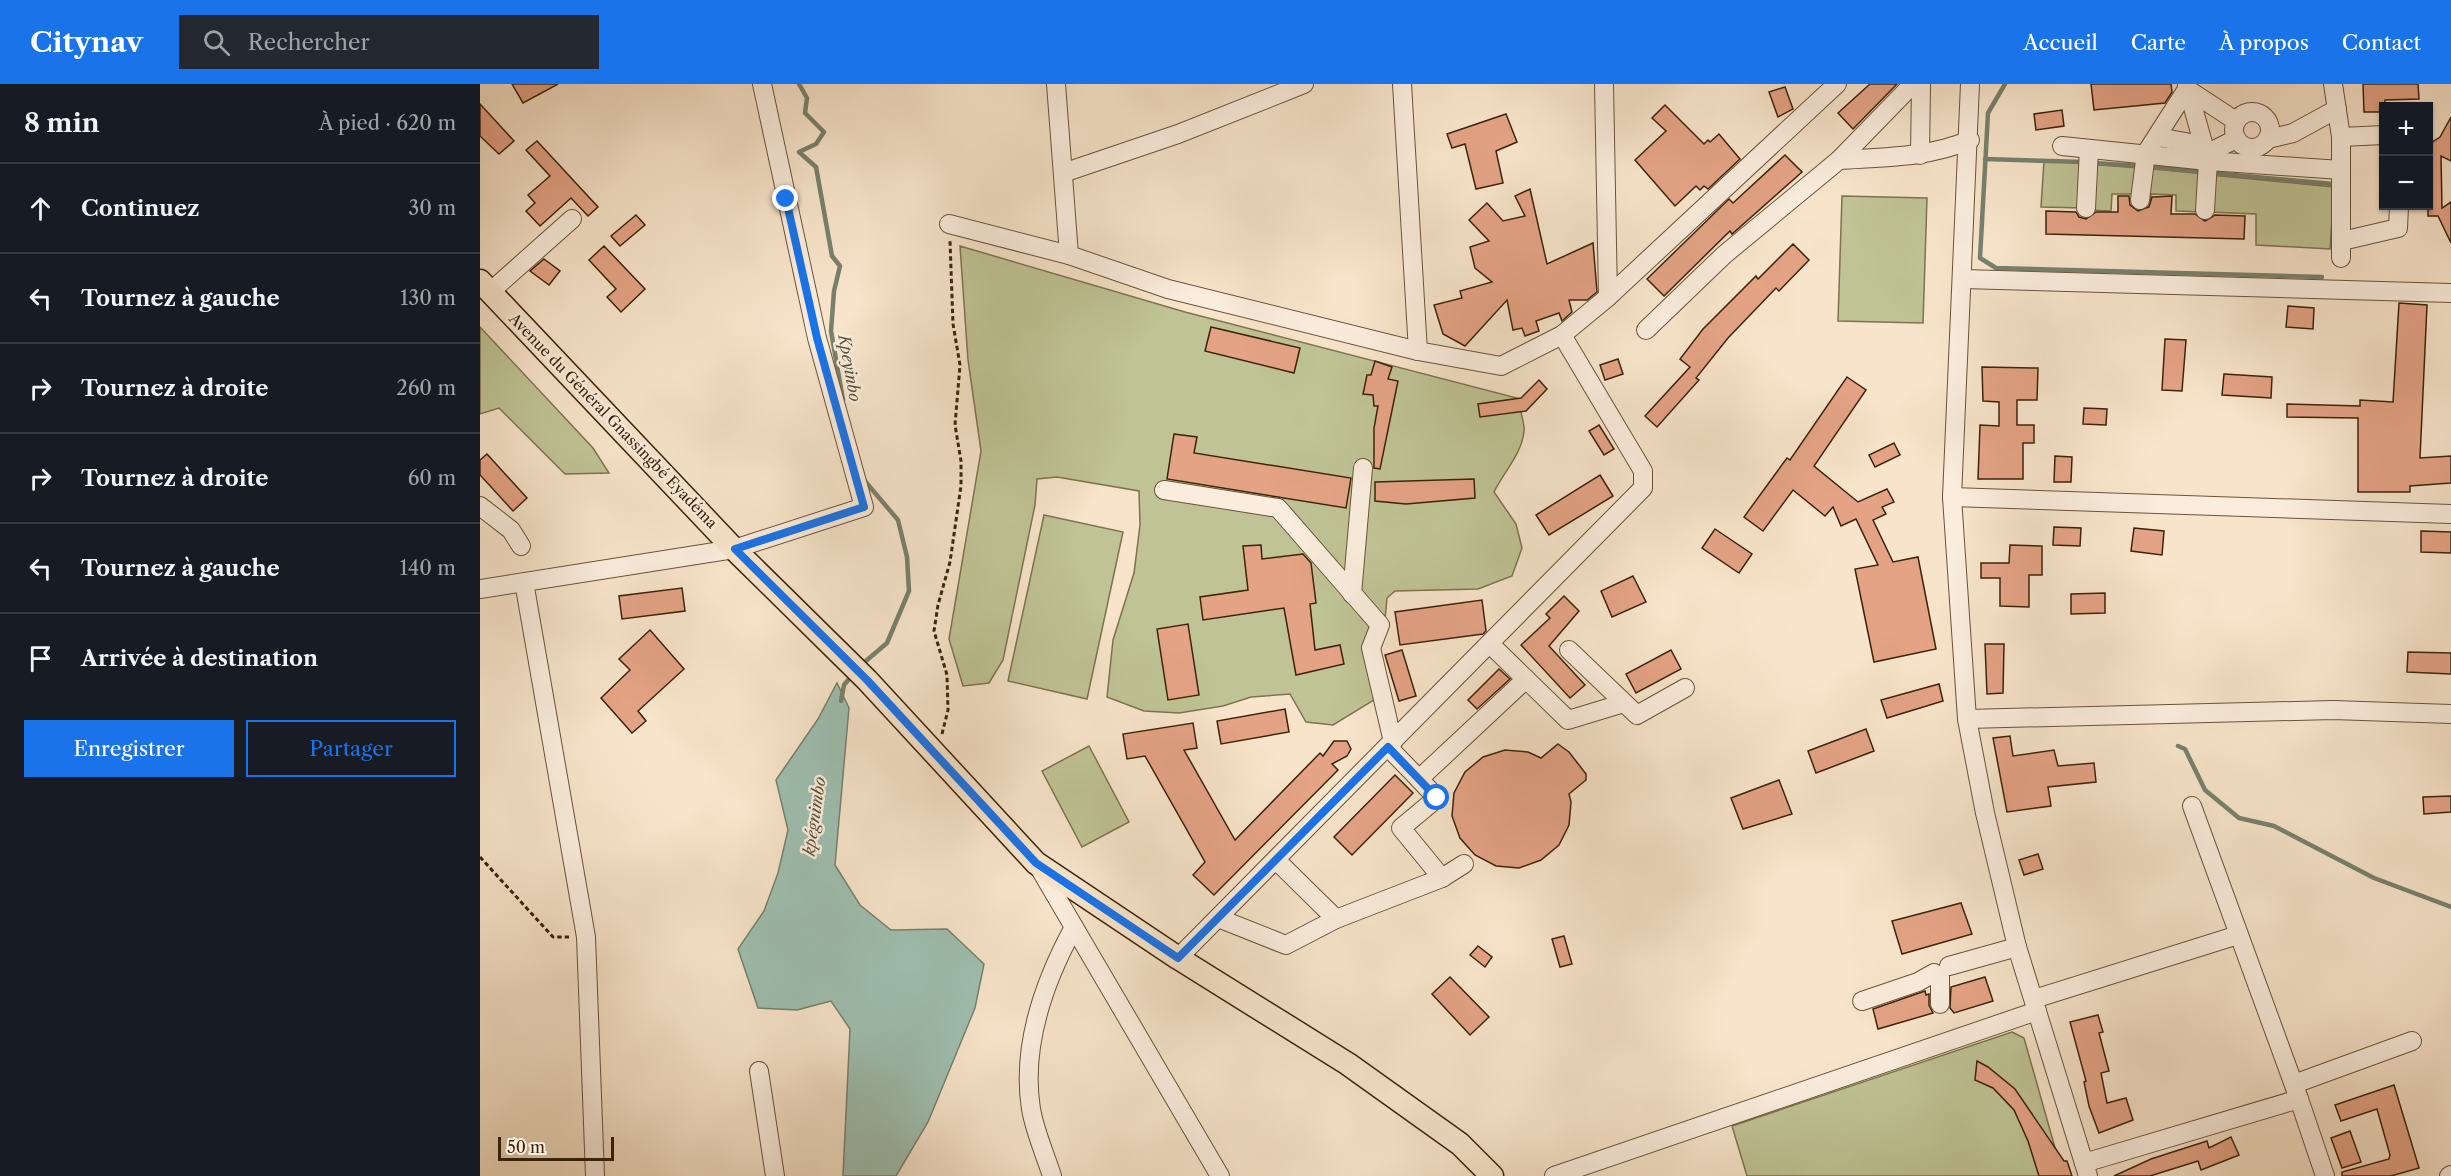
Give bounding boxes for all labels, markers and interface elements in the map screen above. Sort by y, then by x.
search box [179,15,599,69]
text: Citynav [30,25,143,59]
icon: search [200,26,233,59]
text: Rechercher [248,29,370,56]
text: Accueil [2023,30,2098,55]
text: Carte [2131,30,2186,55]
text: À propos [2219,30,2309,55]
text: Contact [2342,30,2421,55]
map controls [2379,102,2433,210]
button: + [2379,102,2433,156]
text: 8 min [24,107,100,139]
text: À pied · 620 m [319,111,456,135]
button: − [2379,156,2433,210]
route end [772,185,798,211]
icon: ahead [24,192,57,225]
text: Continuez [81,195,200,222]
text: 30 m [408,196,456,220]
icon: left [24,282,57,315]
text: Tournez à gauche [81,285,280,312]
text: 130 m [400,286,456,310]
street label: Avenue du Général Gnassingbé Eyadéma [504,308,722,532]
water label: Kpeyinbo [834,331,866,403]
icon: right [24,372,57,405]
text: Tournez à droite [81,375,268,402]
text: 260 m [396,376,456,400]
icon: right [24,462,57,495]
text: Tournez à droite [81,465,268,492]
text: 60 m [408,466,456,490]
icon: left [24,552,57,585]
text: Tournez à gauche [81,555,280,582]
text: 140 m [399,556,456,580]
icon: arrive [24,642,57,675]
text: Arrivée à destination [81,645,318,672]
button: Enregistrer [24,720,234,777]
button: Partager [246,720,456,777]
water label: kpégnimbo [798,775,829,857]
route start [1423,784,1449,810]
scale bar [498,1134,614,1162]
text: 50 m [507,1137,545,1157]

